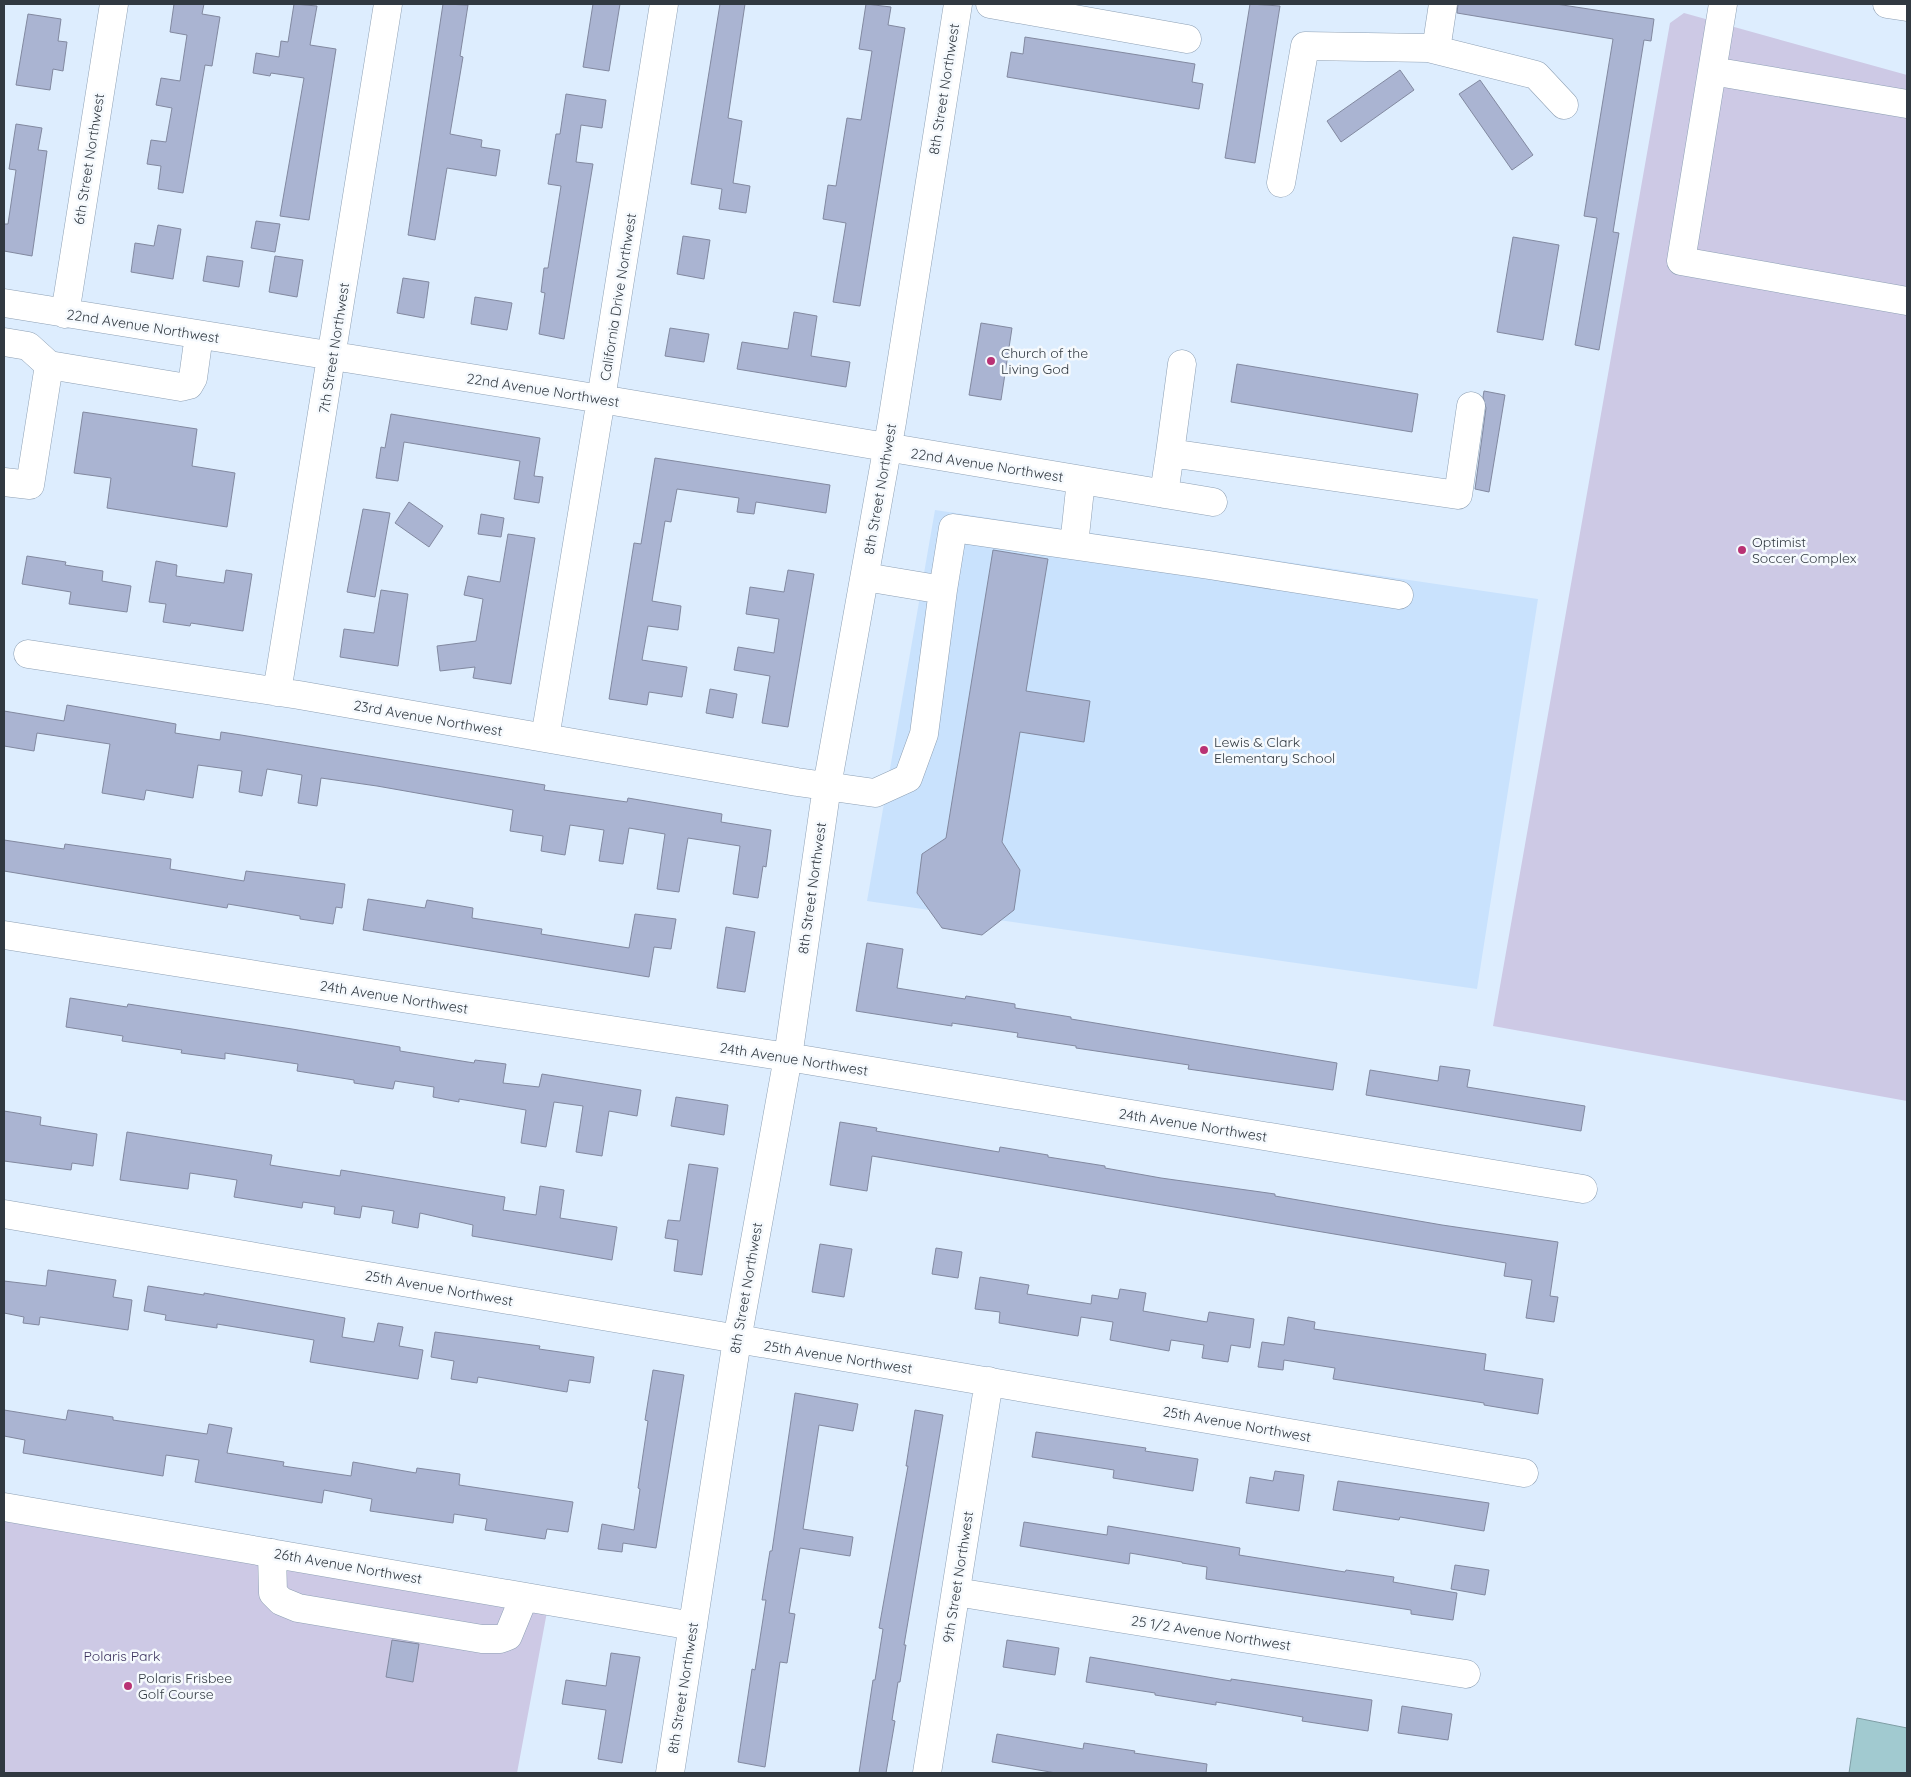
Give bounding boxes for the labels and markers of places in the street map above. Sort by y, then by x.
place label: Church of the Living God [1001,344,1088,378]
marker: Church of the Living God [985,355,997,367]
place label: Optimist Soccer Complex [1752,533,1857,567]
marker: Optimist Soccer Complex [1736,544,1748,556]
place label: Lewis & Clark Elementary School [1214,733,1335,767]
marker: Lewis & Clark Elementary School [1198,744,1210,756]
place label: Polaris Frisbee Golf Course [138,1669,232,1703]
marker: Polaris Frisbee Golf Course [122,1680,134,1692]

